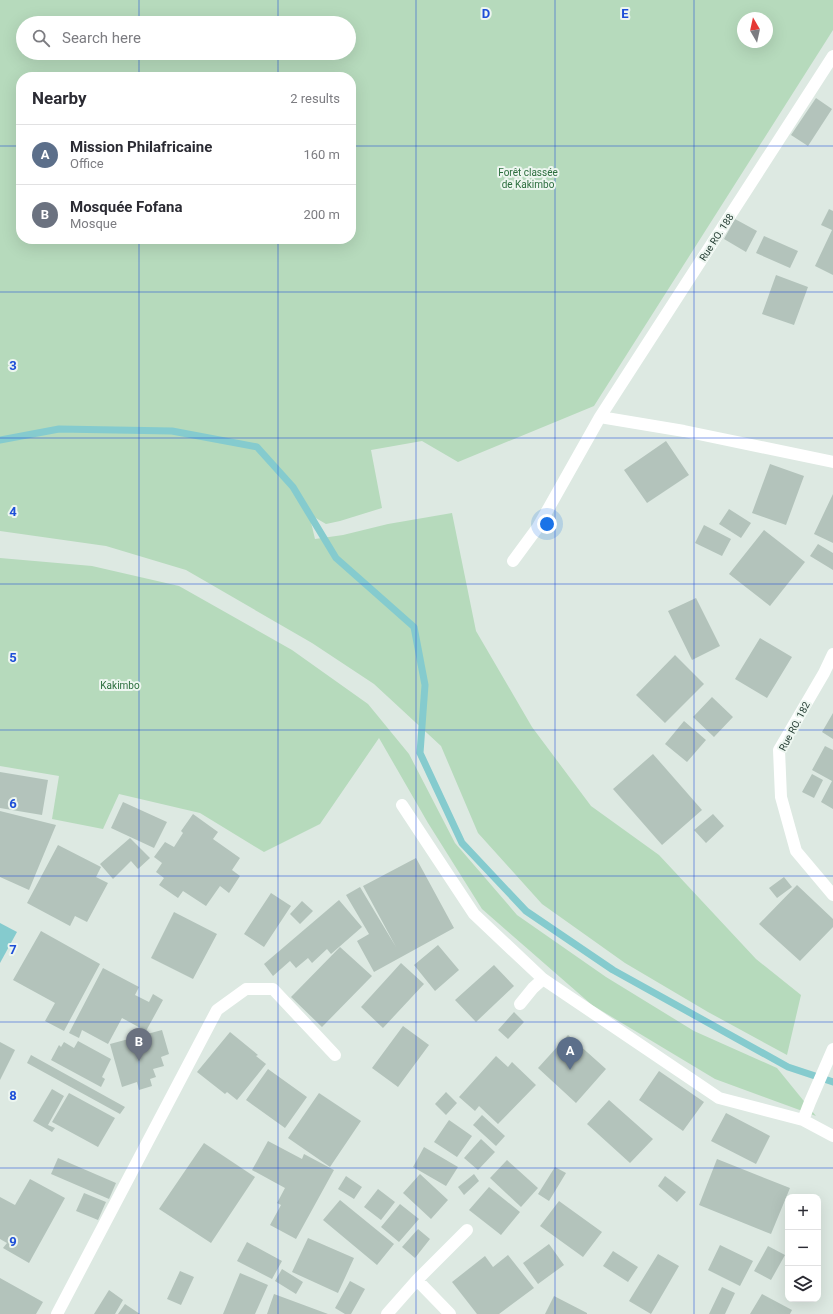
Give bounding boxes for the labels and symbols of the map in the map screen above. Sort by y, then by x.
text: D [482,6,490,21]
text: E [621,6,629,21]
north arrow [737,12,773,48]
park label: Forêt classée de Kakimbo [498,167,558,190]
street label: Rue RO. 188 [697,211,736,263]
text: 3 [9,358,17,373]
text: 4 [9,504,17,519]
your location [537,514,557,534]
text: 5 [9,650,17,665]
park label: Kakimbo [100,680,140,691]
street label: Rue RO. 182 [777,699,812,753]
text: 6 [9,796,17,811]
text: 7 [9,942,17,957]
pin: B [126,1028,152,1061]
pin: A [557,1037,583,1070]
text: 8 [9,1088,17,1103]
text: 9 [9,1234,17,1249]

